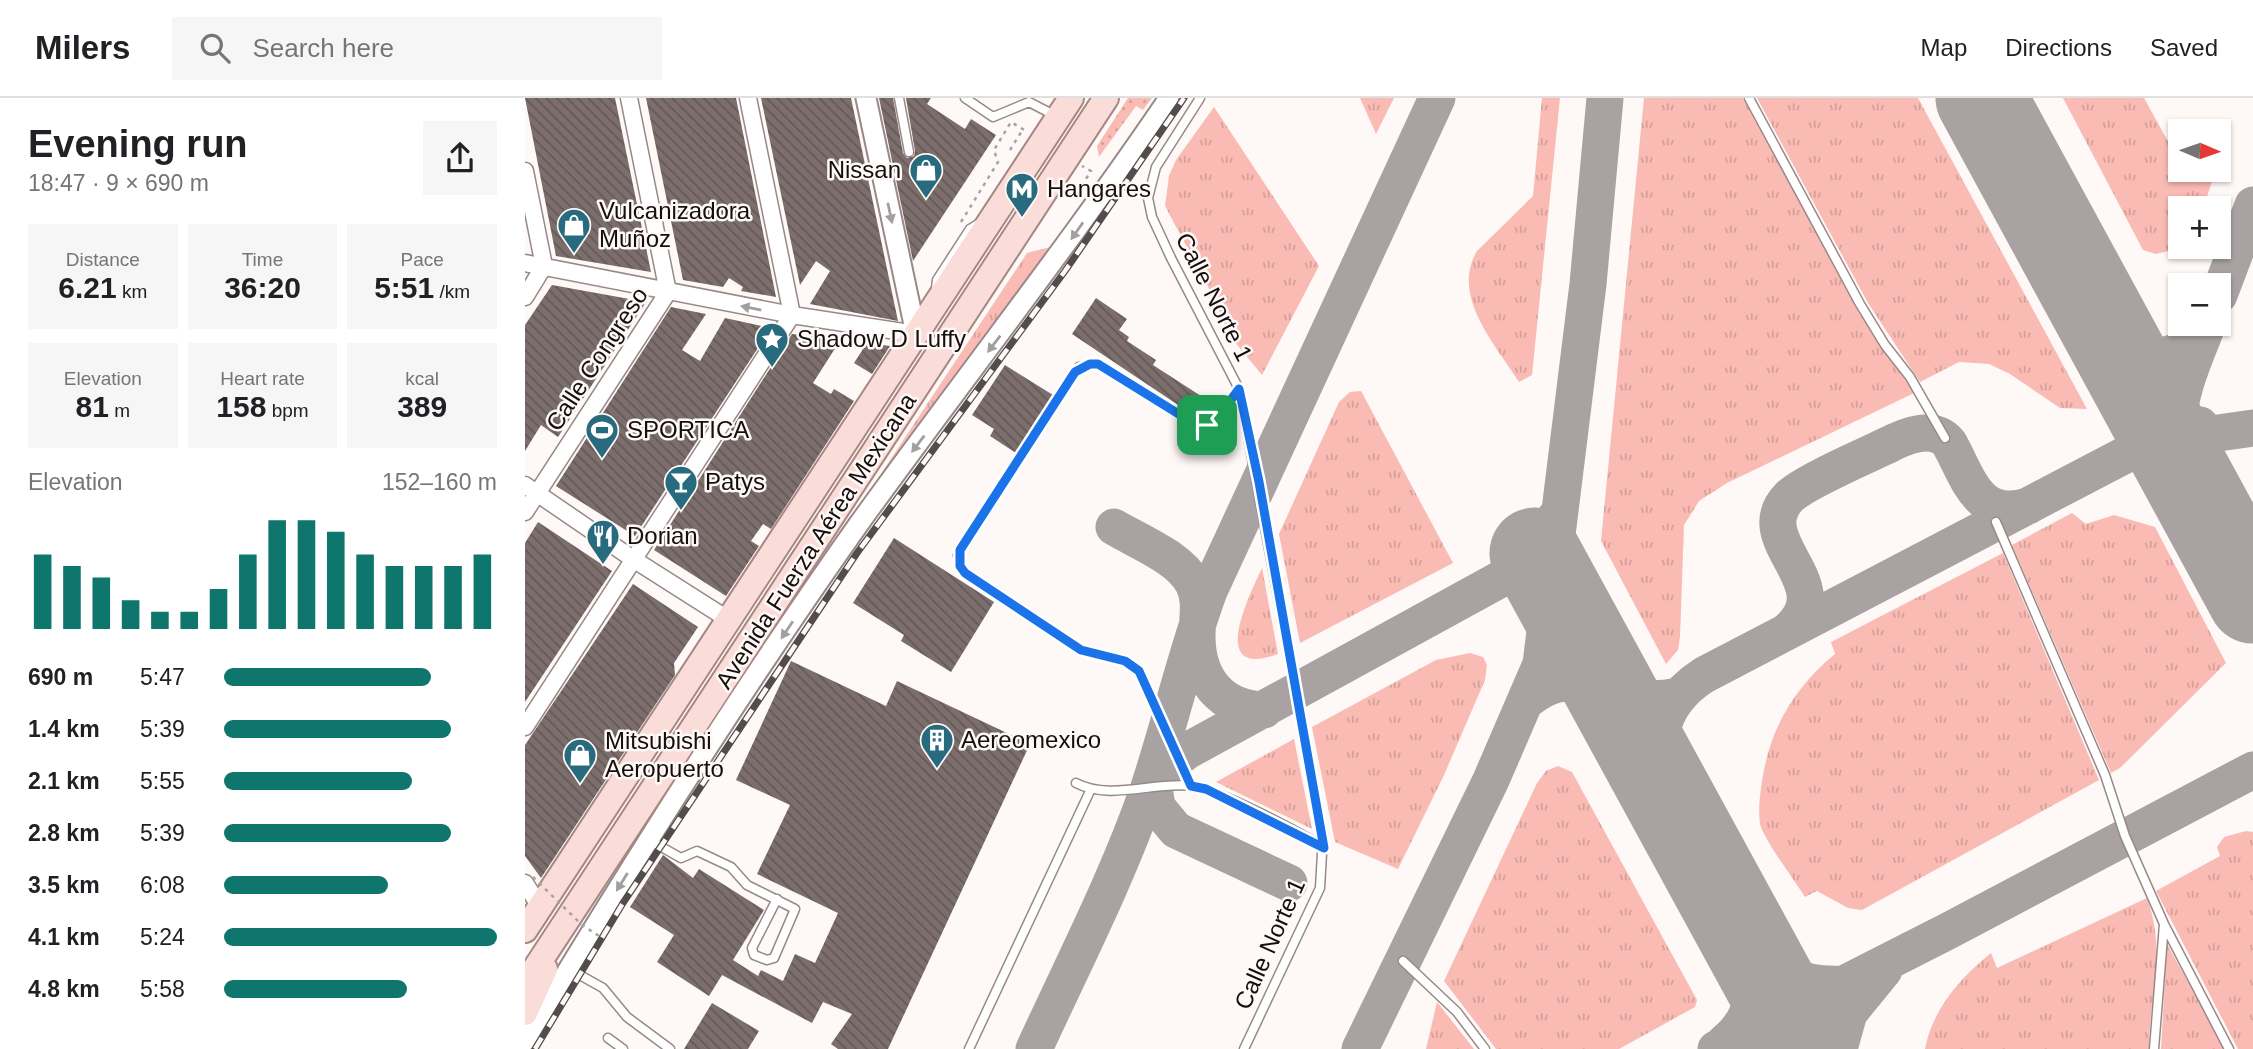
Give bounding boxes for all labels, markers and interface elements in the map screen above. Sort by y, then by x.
search box [172,17,662,80]
text: Milers [35,29,130,66]
icon: search [196,29,234,67]
text: Search here [252,33,394,63]
text: Map [1921,34,1967,61]
text: Directions [2005,34,2112,61]
text: Saved [2150,34,2218,61]
north arrow [2168,119,2231,182]
map controls [2168,119,2231,336]
button: share [423,121,497,195]
text: Evening run [28,123,248,165]
shop icon: Nissan [907,151,945,200]
place label: Nissan [828,156,901,183]
text: 18:47 · 9 × 690 m [28,170,209,196]
metro station icon: Hangares [1003,170,1041,219]
place label: Hangares [1047,175,1151,202]
button: + [2168,196,2231,259]
place label: Vulcanizadora Muñoz [599,197,751,252]
one-way arrow [884,202,895,224]
shop icon: Vulcanizadora Muñoz [555,206,593,255]
one-way arrow [1071,222,1085,240]
street label: Calle Norte 1 [1171,228,1258,365]
text: Distance [66,249,140,270]
text: Time [242,249,283,270]
text: Pace [401,249,444,270]
text: 6.21 [58,271,117,304]
text: 36:20 [224,271,301,304]
text: 5:51 [374,271,434,304]
button: − [2168,273,2231,336]
text: km [117,281,147,302]
text: /km [434,281,470,302]
street label: Calle Congreso [540,282,653,435]
one-way arrow [740,302,762,313]
place icon: Shadow D Luffy [753,320,791,369]
place label: Shadow D Luffy [797,325,966,352]
one-way arrow [987,335,1001,353]
text: Elevation [64,368,142,389]
text: Heart rate [220,368,305,389]
text: kcal [405,368,439,389]
street label: Avenida Fuerza Aérea Mexicana [710,388,922,693]
text: 81 [76,390,109,423]
text: 158 [216,390,266,423]
text: 389 [397,390,447,423]
pin [1177,395,1237,455]
text: m [109,400,130,421]
text: bpm [266,400,309,421]
icon: arrive [1188,406,1226,444]
sports icon: SPORTICA [583,411,621,460]
place label: SPORTICA [627,416,749,443]
one-way arrow [910,435,925,453]
bar icon: Patys [662,463,700,512]
place label: Patys [705,468,765,495]
text: Elevation [28,469,123,495]
text: 152–160 m [382,469,497,495]
restaurant icon: Dorian [584,517,622,566]
place label: Dorian [627,522,698,549]
one-way arrow [780,620,793,640]
text: 690 m [28,664,93,690]
text: 5:47 [140,664,185,690]
text: 1.4 km [28,716,100,742]
text: 5:39 [140,716,185,742]
building icon: Aereomexico [918,721,956,770]
place label: Aereomexico [961,726,1101,753]
place label: Mitsubishi Aeropuerto [605,727,724,782]
shop icon: Mitsubishi Aeropuerto [561,736,599,785]
text: 2.1 km [28,768,100,794]
text: 5:55 [140,768,185,794]
text: 2.8 km [28,820,100,846]
text: 5:39 [140,820,185,846]
text: 3.5 km [28,872,100,898]
text: 6:08 [140,872,185,898]
one-way arrow [615,872,628,892]
street label: Calle Norte 1 [1229,874,1310,1013]
text: 4.1 km [28,924,100,950]
text: 5:24 [140,924,185,950]
text: 4.8 km [28,976,100,1002]
text: 5:58 [140,976,185,1002]

